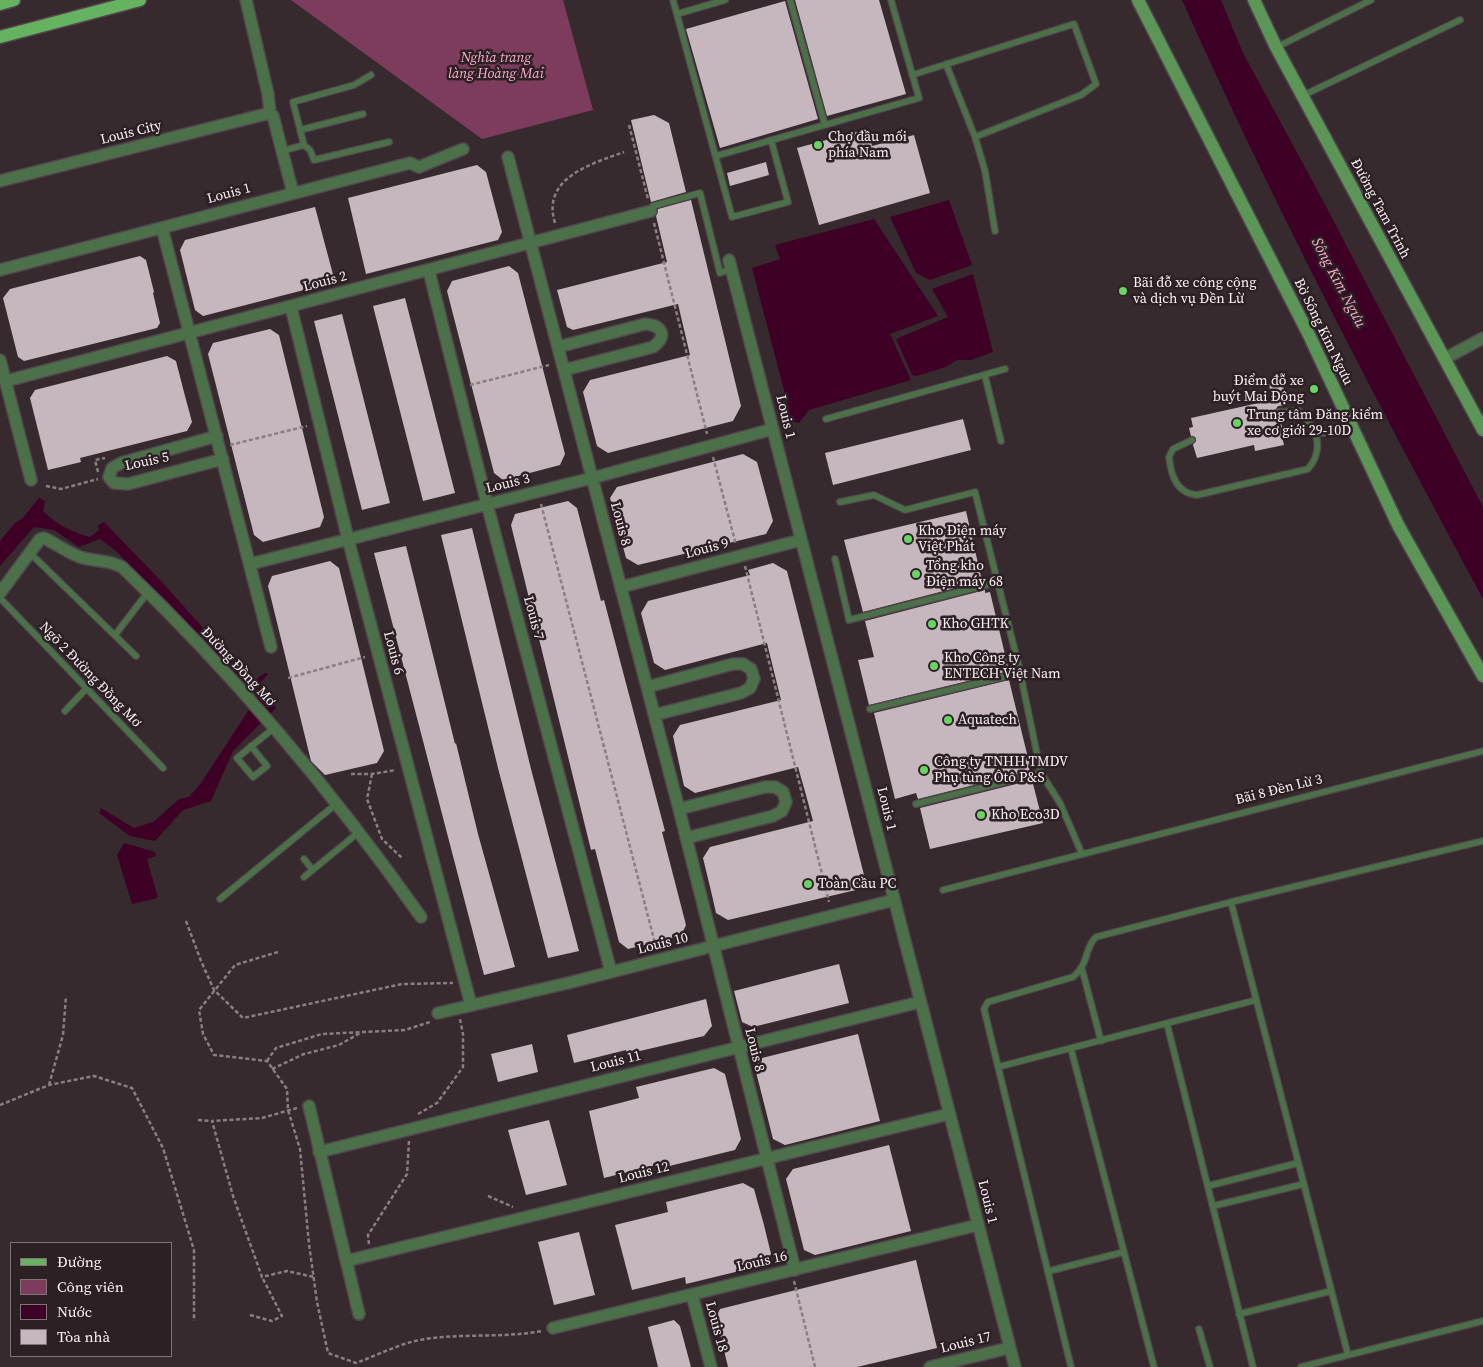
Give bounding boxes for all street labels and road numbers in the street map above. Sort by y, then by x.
street label: Louis City [99,117,163,149]
street label: Đường Tam Trinh [1347,156,1413,262]
street label: Louis 1 [205,180,253,208]
street label: Louis 2 [301,268,349,296]
street label: Bờ Sông Kim Ngưu [1290,276,1356,388]
street label: Louis 1 [771,393,799,441]
street label: Louis 5 [123,449,171,475]
street label: Louis 3 [484,470,532,498]
street label: Louis 8 [606,500,634,548]
street label: Louis 9 [683,535,731,563]
street label: Louis 7 [519,594,547,642]
street label: Ngõ 2 Đường Đồng Mơ [35,619,145,731]
street label: Đường Đồng Mơ [197,624,279,710]
street label: Louis 6 [379,629,407,677]
street label: Bãi 8 Đền Lừ 3 [1234,771,1324,809]
street label: Louis 1 [872,785,900,833]
street label: Louis 10 [636,930,690,958]
street label: Louis 8 [740,1026,768,1074]
street label: Louis 11 [589,1048,643,1076]
street label: Louis 12 [617,1159,671,1187]
street label: Louis 1 [973,1178,1001,1226]
street label: Louis 16 [735,1248,789,1276]
street label: Louis 18 [701,1300,731,1354]
street label: Louis 17 [939,1329,993,1357]

